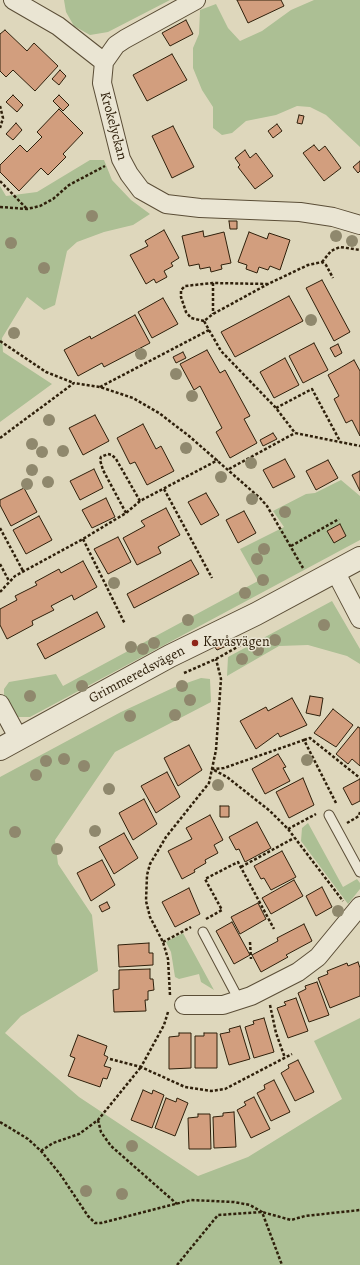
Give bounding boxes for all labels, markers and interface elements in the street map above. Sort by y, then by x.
street label: Krokelyckan [96,90,130,162]
place label: Kavåsvägen [203,635,270,651]
marker: Kavåsvägen [190,638,200,648]
street label: Grimmeredsvägen [86,643,188,707]

